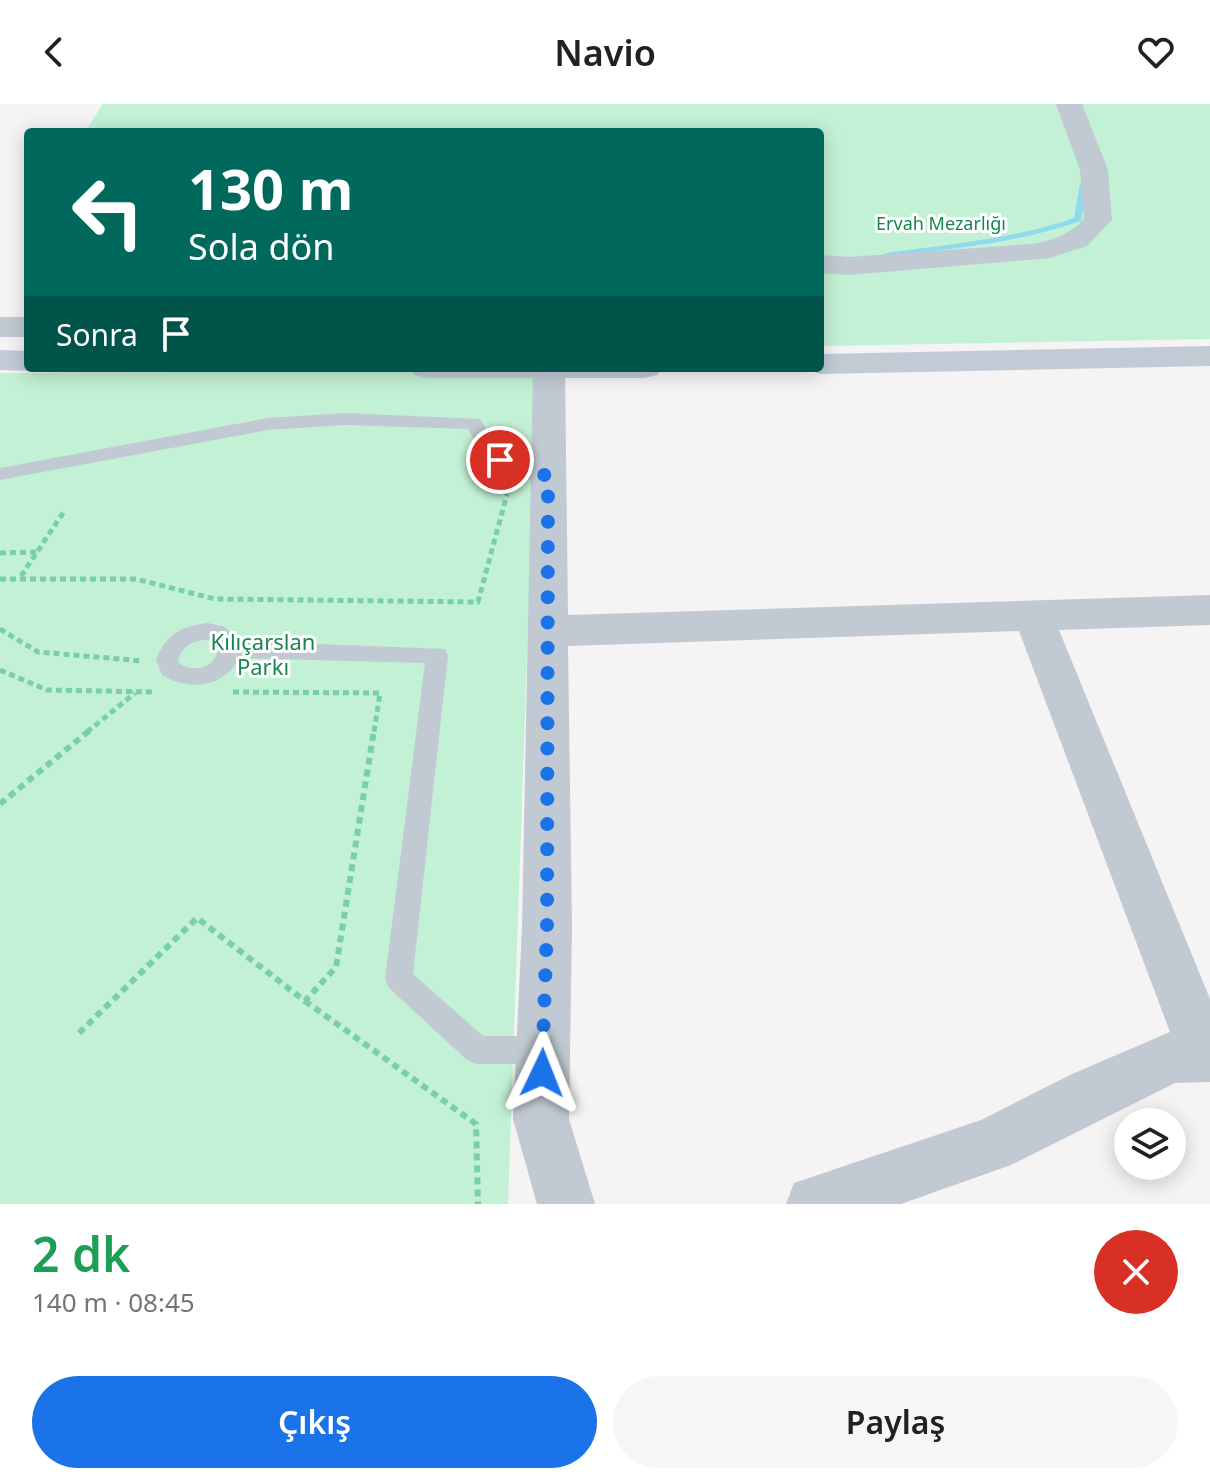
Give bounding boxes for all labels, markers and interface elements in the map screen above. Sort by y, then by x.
text: Navio [554,28,656,77]
icon: back [32,30,76,74]
icon: heart [1134,30,1178,74]
text: 130 m [188,150,353,226]
icon: left [56,160,160,264]
park label: Ervah Mezarlığı [876,211,1006,235]
text: Sola dön [188,222,335,271]
icon: arrive [154,312,198,356]
text: Sonra [56,314,138,355]
pin [466,426,534,494]
icon: arrive [478,438,522,482]
park label: Kılıçarslan Parkı [211,626,315,681]
position arrow [500,1031,584,1115]
map controls [1114,1108,1186,1180]
button: layers [1114,1108,1186,1180]
text: 2 dk [32,1221,130,1286]
button: close [1094,1230,1178,1314]
text: 140 m · 08:45 [32,1284,195,1320]
button: Çıkış [32,1376,597,1468]
button: Paylaş [613,1376,1178,1468]

